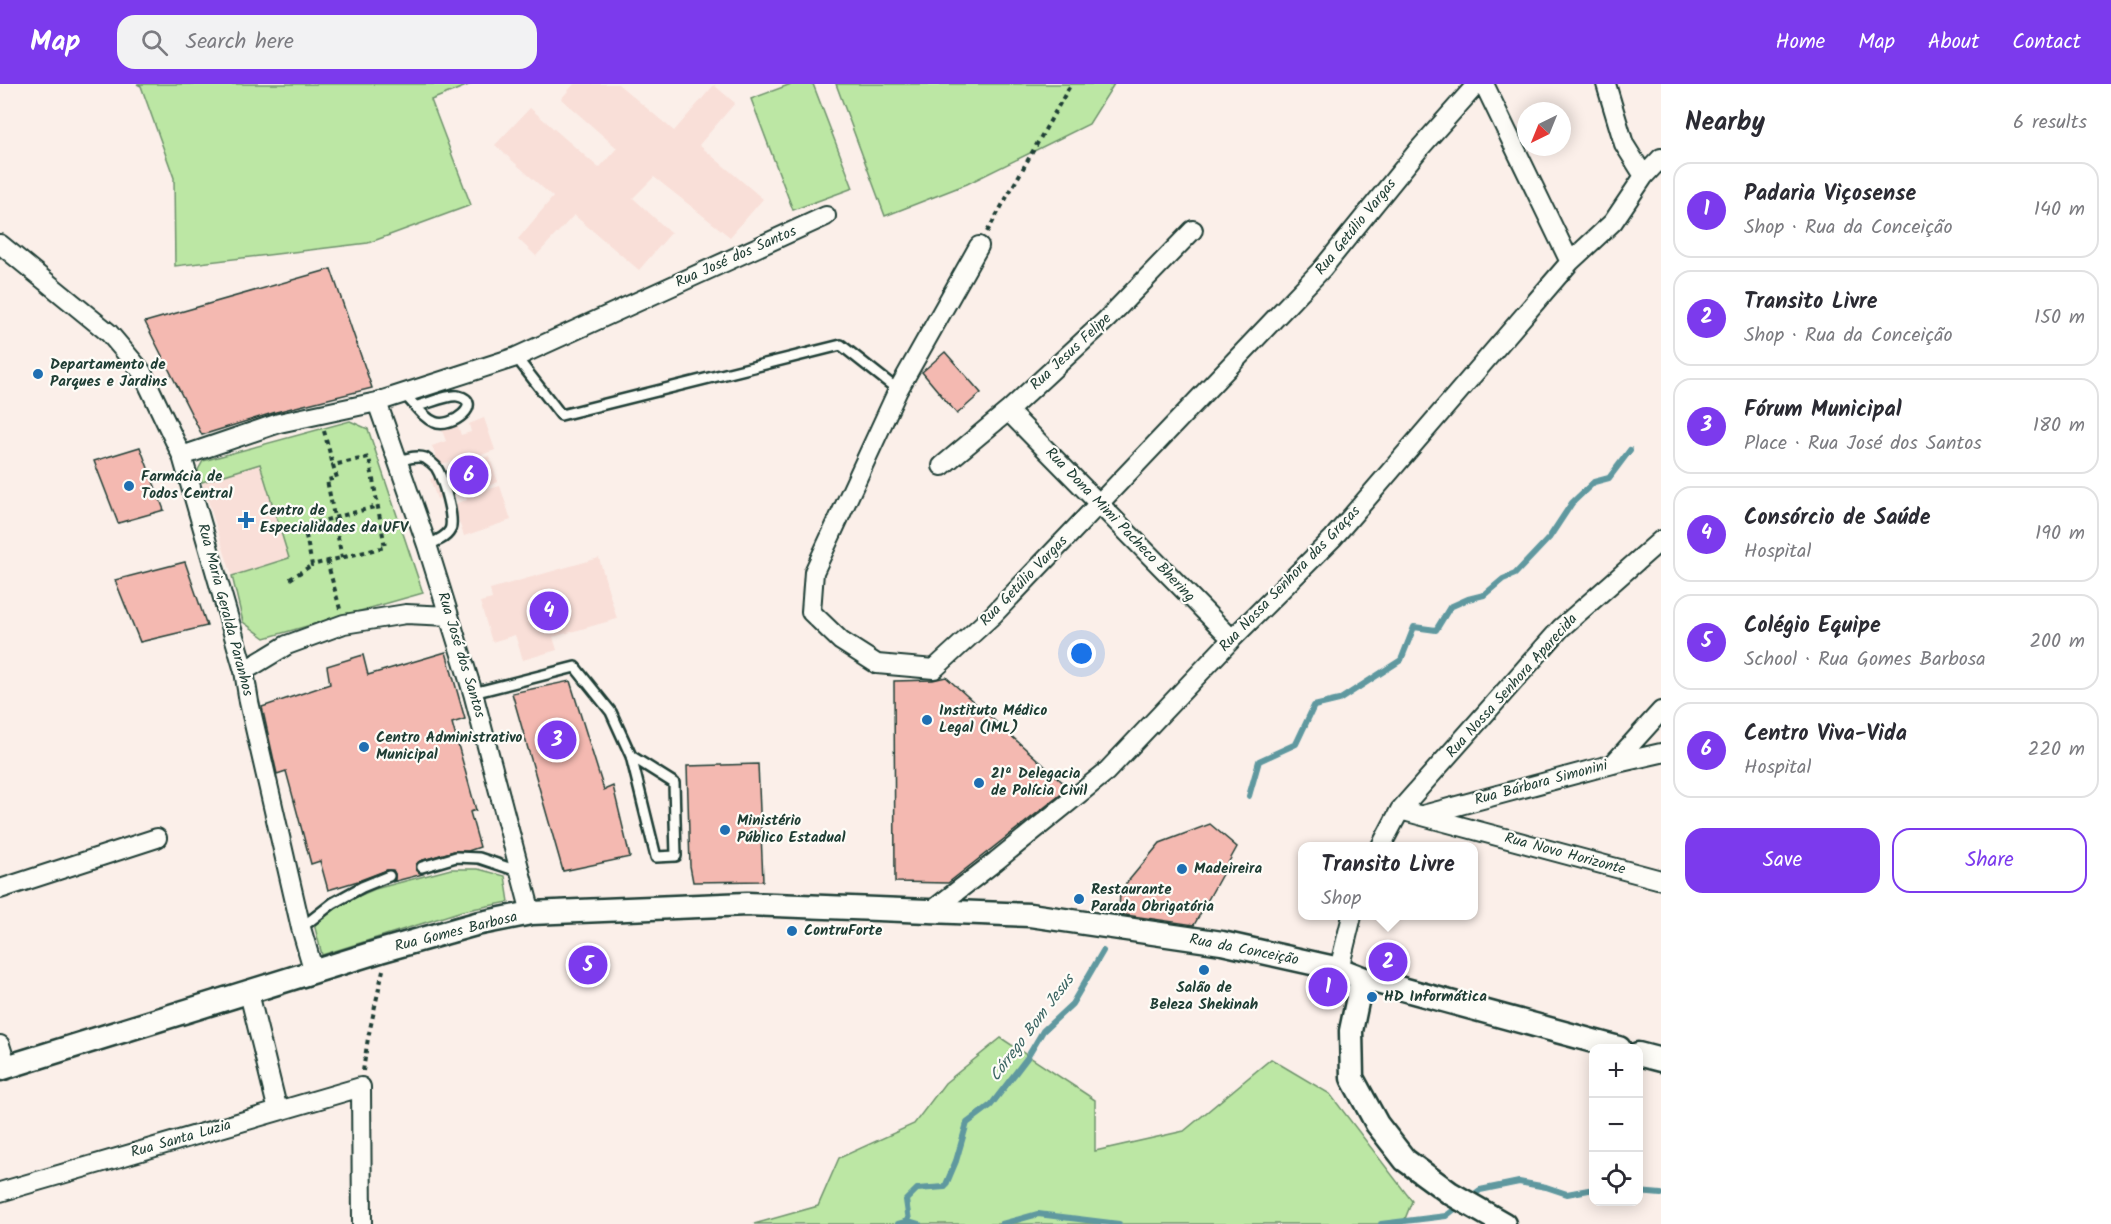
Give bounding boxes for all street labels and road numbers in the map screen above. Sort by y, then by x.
street label: Rua Getúlio Vargas [1309,173,1403,281]
street label: Rua José dos Santos [672,219,801,295]
street label: Rua Jesus Felipe [1025,307,1118,396]
street label: Rua Dona Mimi Pacheco Bhering [1039,442,1201,608]
street label: Rua Nossa Senhora das Graças [1213,500,1367,658]
street label: Rua Maria Geralda Paranhos [190,521,260,700]
street label: Rua Getúlio Vargas [974,530,1074,632]
street label: Rua José dos Santos [430,589,492,721]
street label: Rua Nossa Senhora Aparecida [1440,608,1584,764]
street label: Rua Bárbara Simonini [1472,753,1612,812]
street label: Rua Novo Horizonte [1502,826,1628,882]
street label: Rua Gomes Barbosa [392,905,520,959]
street label: Rua da Conceição [1187,928,1301,972]
street label: Rua Santa Luzia [128,1113,234,1165]

